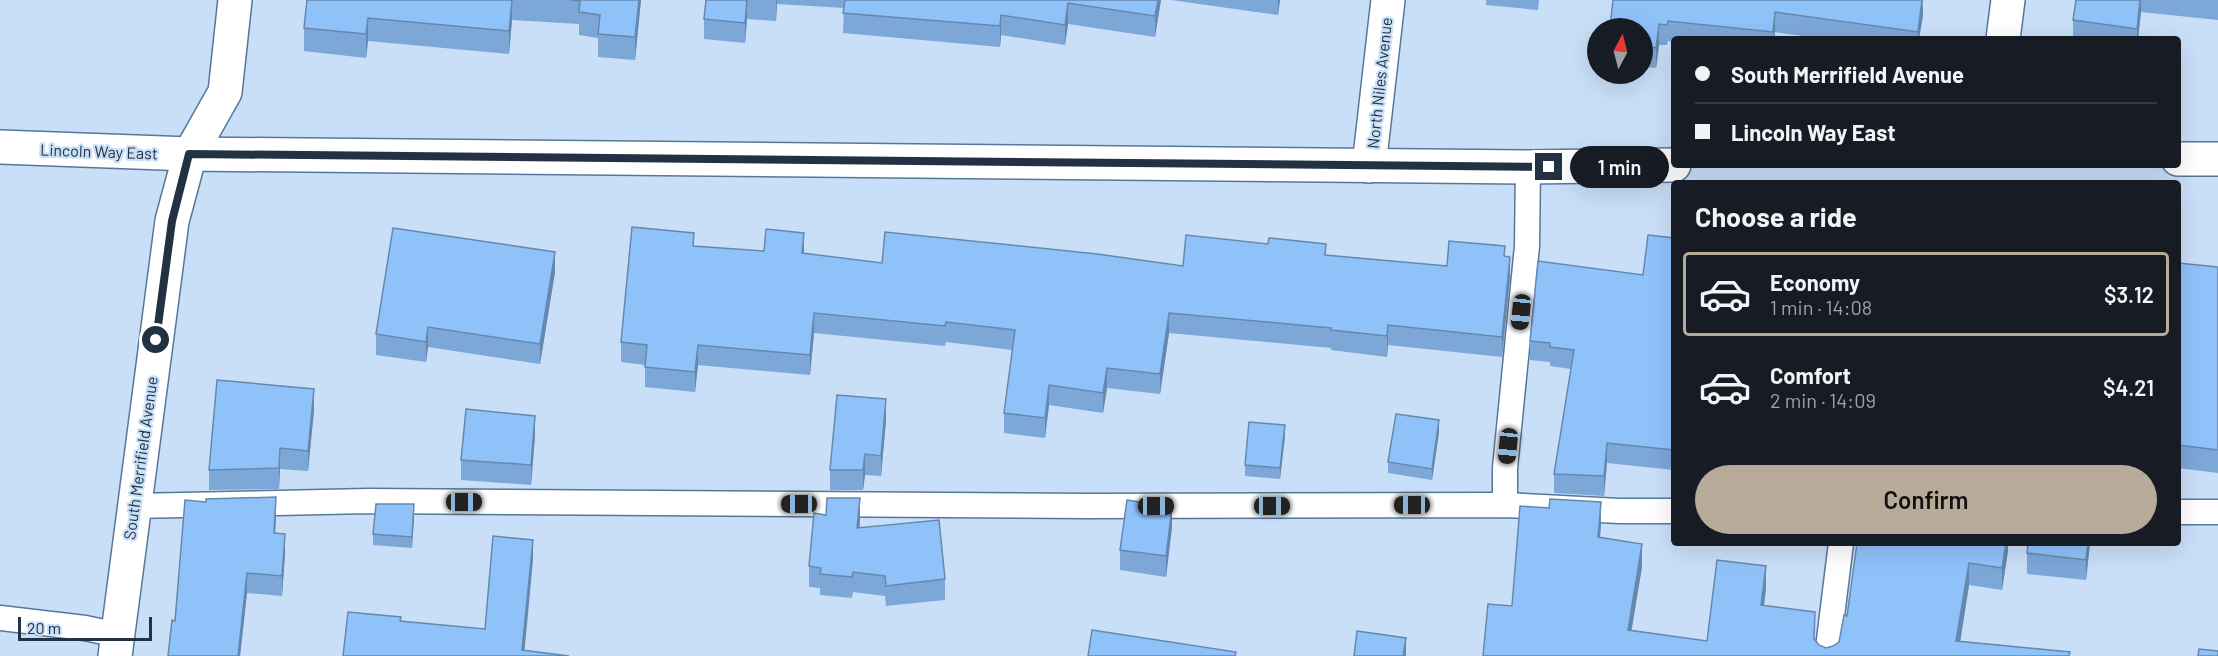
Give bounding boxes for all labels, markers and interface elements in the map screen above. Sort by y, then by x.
street label: North Niles Avenue [1363,16,1395,150]
north arrow [1587,18,1653,84]
map controls [1587,18,1653,84]
text: South Merrifield Avenue [1731,61,1964,87]
text: Lincoln Way East [1731,119,1896,145]
street label: Lincoln Way East [40,139,158,163]
callout: 1 min [1570,146,1669,188]
route end [1535,153,1562,180]
text: 1 min [1598,155,1641,179]
text: Choose a ride [1695,200,1857,232]
icon: car [1698,267,1752,321]
text: Economy [1770,269,1860,295]
text: $3.12 [2104,281,2154,307]
car [1510,293,1532,331]
text: 1 min · 14:08 [1770,295,1872,319]
route start [142,326,169,353]
icon: car [1698,360,1752,414]
text: Comfort [1770,362,1851,388]
text: $4.21 [2103,374,2154,400]
street label: South Merrifield Avenue [119,375,161,541]
text: 2 min · 14:09 [1770,388,1876,412]
car [1497,427,1519,465]
button: Confirm [1695,465,2157,534]
car [446,493,482,511]
car [781,495,817,513]
car [1394,496,1430,514]
car [1138,497,1174,515]
car [1254,497,1290,515]
scale bar [18,614,152,642]
text: 20 m [27,618,61,637]

